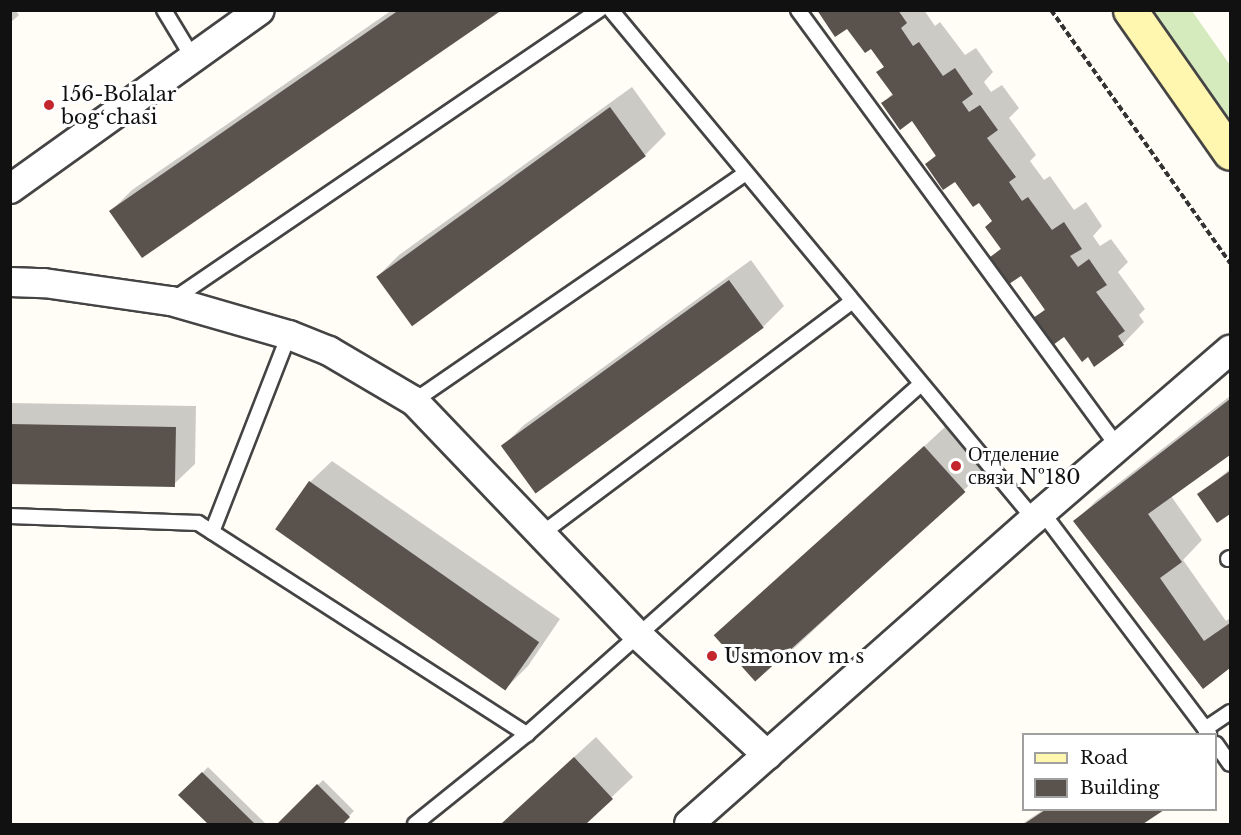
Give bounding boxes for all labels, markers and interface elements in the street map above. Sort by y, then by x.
place label: 156-Bolalar bogʻchasi [61,82,176,129]
marker: 156-Bolalar bogʻchasi [42,98,56,112]
place label: Отделение связи №180 [968,442,1081,489]
marker: Отделение связи №180 [949,459,963,473]
place label: Usmonov m s [724,644,865,668]
marker: Usmonov m s [705,649,719,663]
legend [1022,733,1217,811]
text: Road [1080,747,1128,769]
text: Building [1080,777,1159,799]

